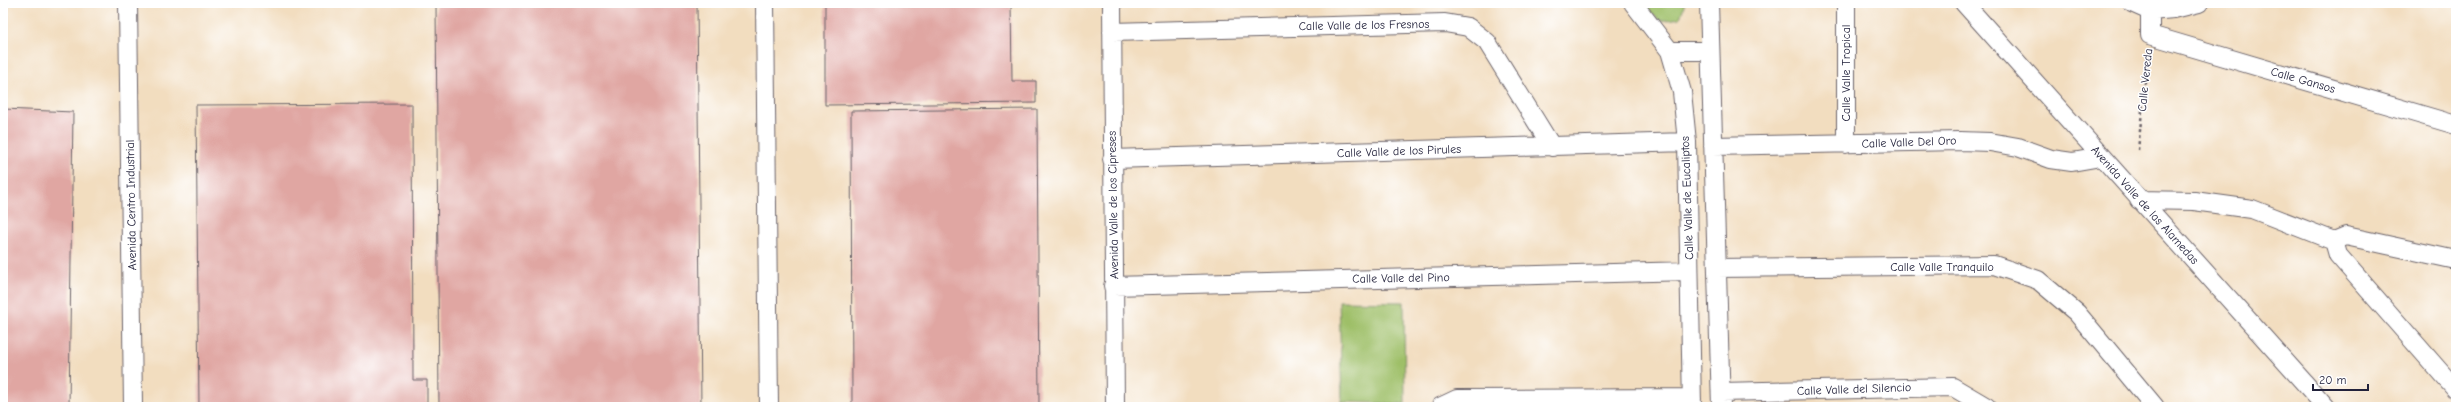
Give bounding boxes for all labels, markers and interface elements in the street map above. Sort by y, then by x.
street label: Calle Valle de los Fresnos [1299,17,1429,33]
street label: Calle Valle Tropical [1839,25,1853,121]
street label: Calle Vereda [2135,48,2155,112]
street label: Calle Gansos [2269,64,2337,96]
street label: Avenida Valle de los Cipreses [1105,131,1121,279]
street label: Calle Valle Del Oro [1861,133,1957,151]
street label: Calle Valle de Eucaliptos [1678,136,1696,260]
street label: Avenida Centro Industrial [123,140,139,270]
street label: Calle Valle de los Pirules [1337,142,1461,160]
street label: Avenida Valle de las Alamedas [2088,143,2202,267]
street label: Calle Valle Tranquilo [1890,260,1994,274]
street label: Calle Valle del Pino [1352,270,1450,286]
scale bar [2313,366,2368,392]
text: 20 m [2319,373,2347,387]
street label: Calle Valle del Silencio [1797,380,1911,398]

